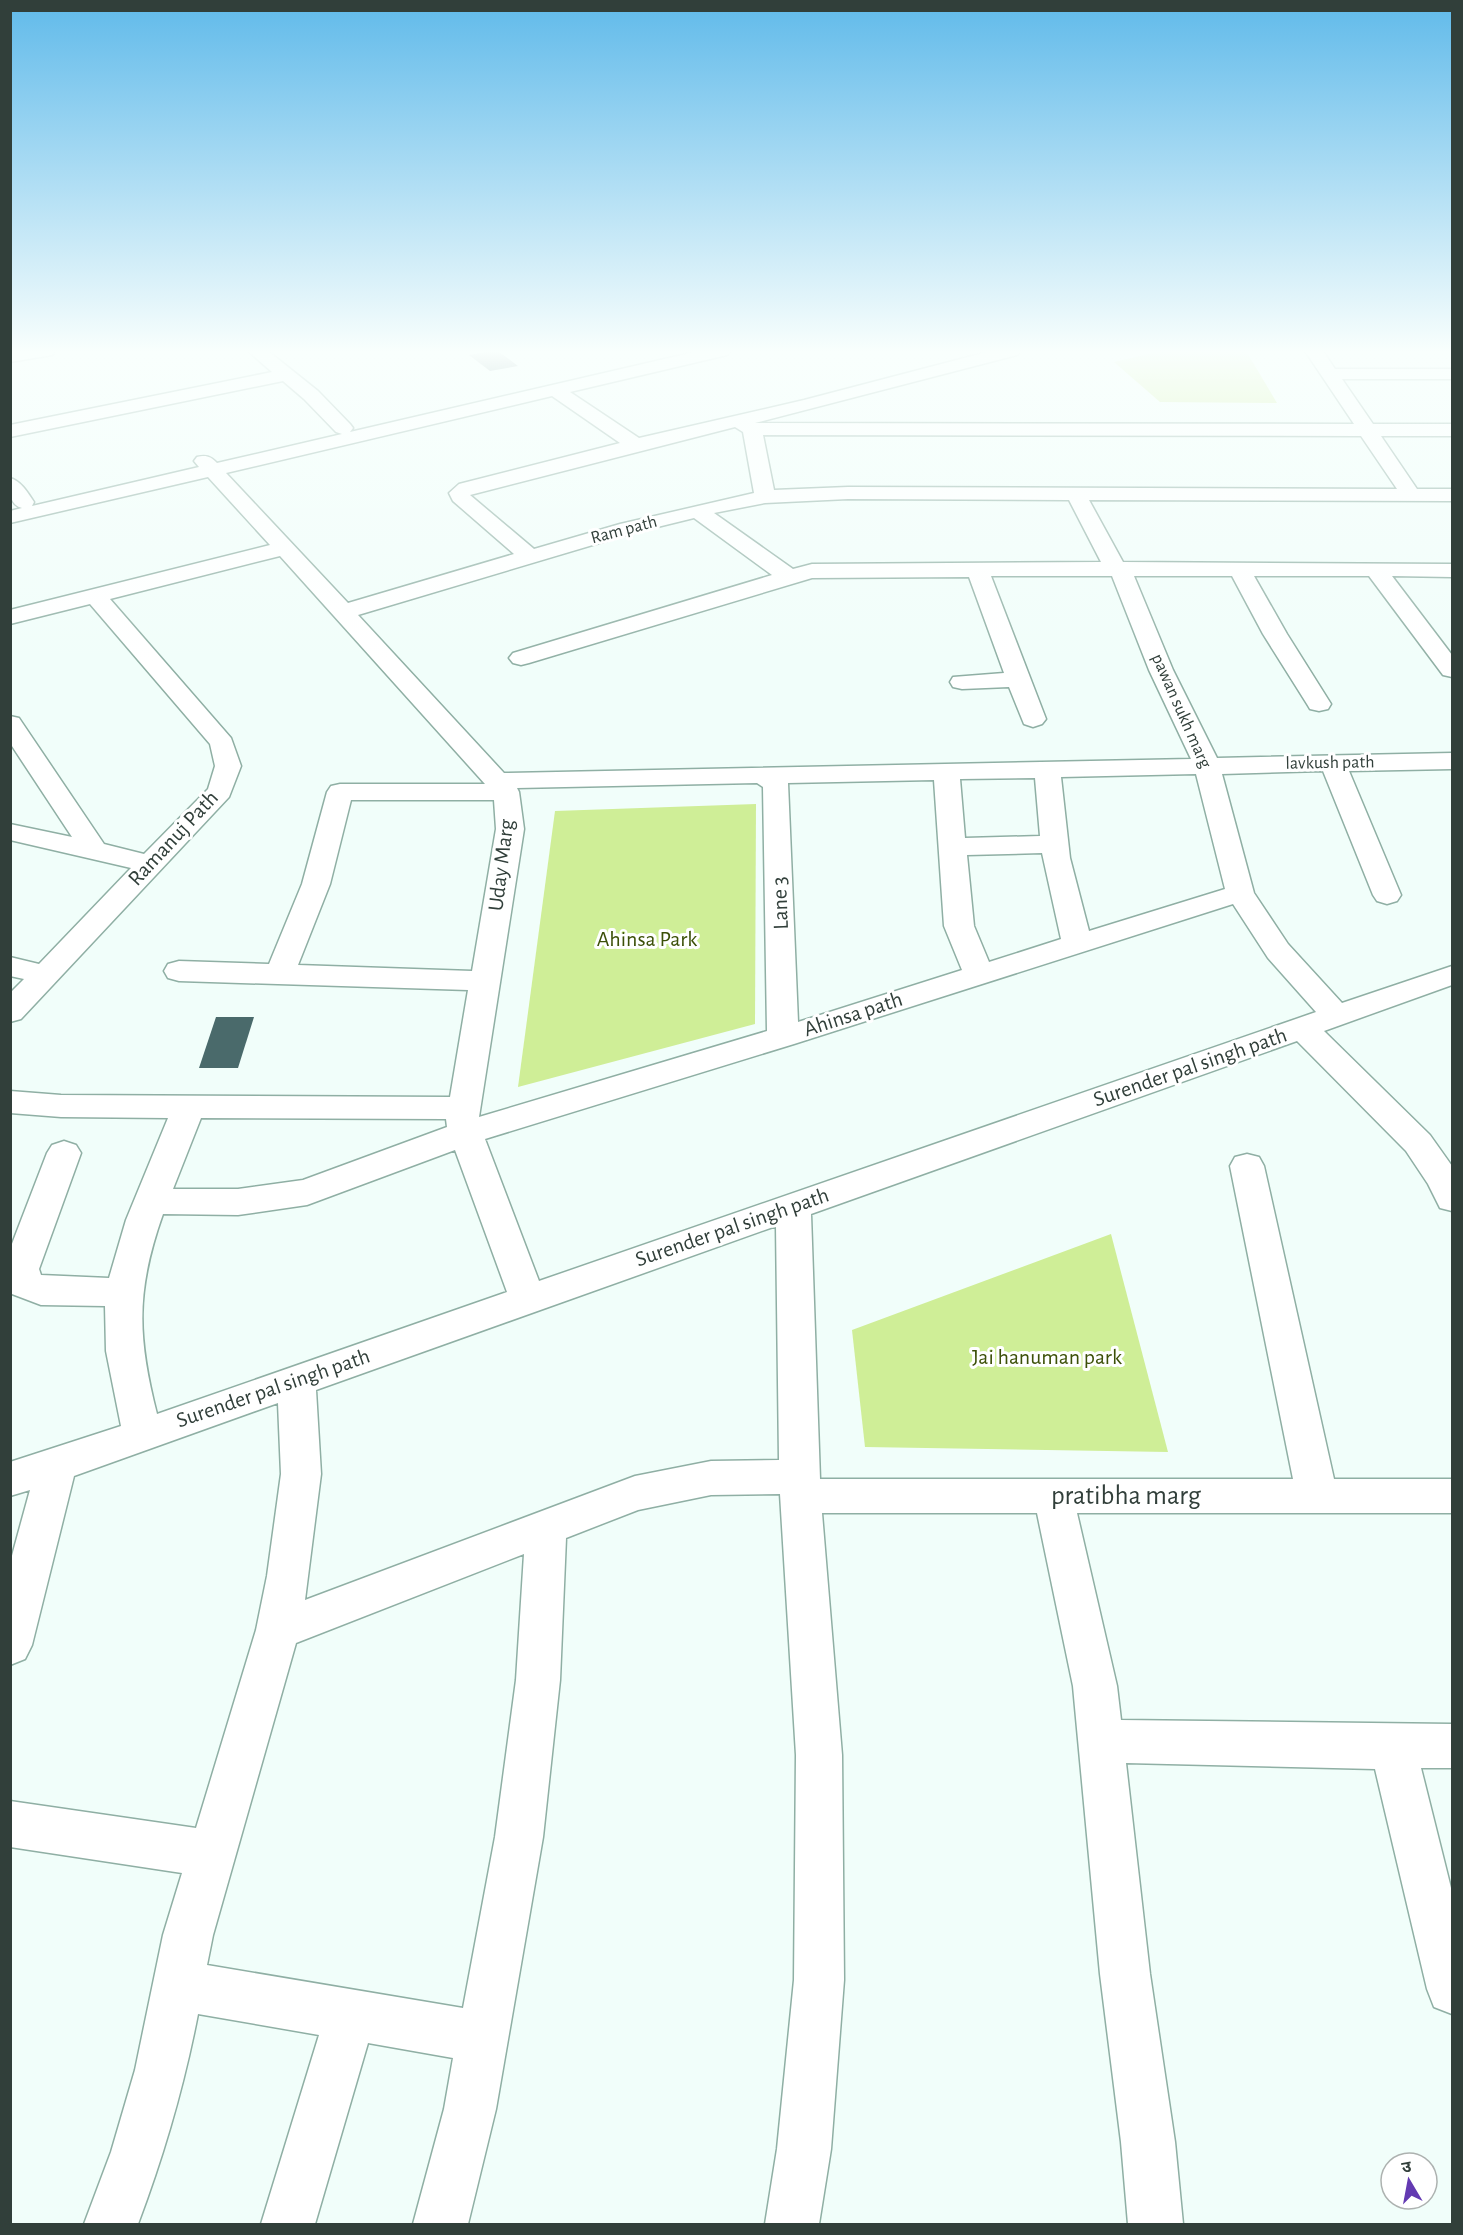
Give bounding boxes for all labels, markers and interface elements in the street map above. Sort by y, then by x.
street label: Ram path [589,513,659,547]
street label: pawan sukh marg [1148,651,1214,771]
street label: lavkush path [1285,753,1375,773]
street label: Ramanuj Path [124,786,222,890]
street label: Uday Marg [484,818,518,912]
street label: Lane 3 [768,876,792,930]
park label: Ahinsa Park [597,928,697,950]
street label: Ahinsa path [801,988,905,1040]
street label: Surender pal singh path [1090,1024,1290,1110]
street label: Surender pal singh path [632,1184,832,1270]
street label: Surender pal singh path [173,1345,373,1431]
park label: Jai hanuman park [972,1346,1122,1368]
street label: pratibha marg [1051,1482,1202,1509]
north arrow [1379,2151,1439,2211]
text: उ [1401,2158,1413,2176]

